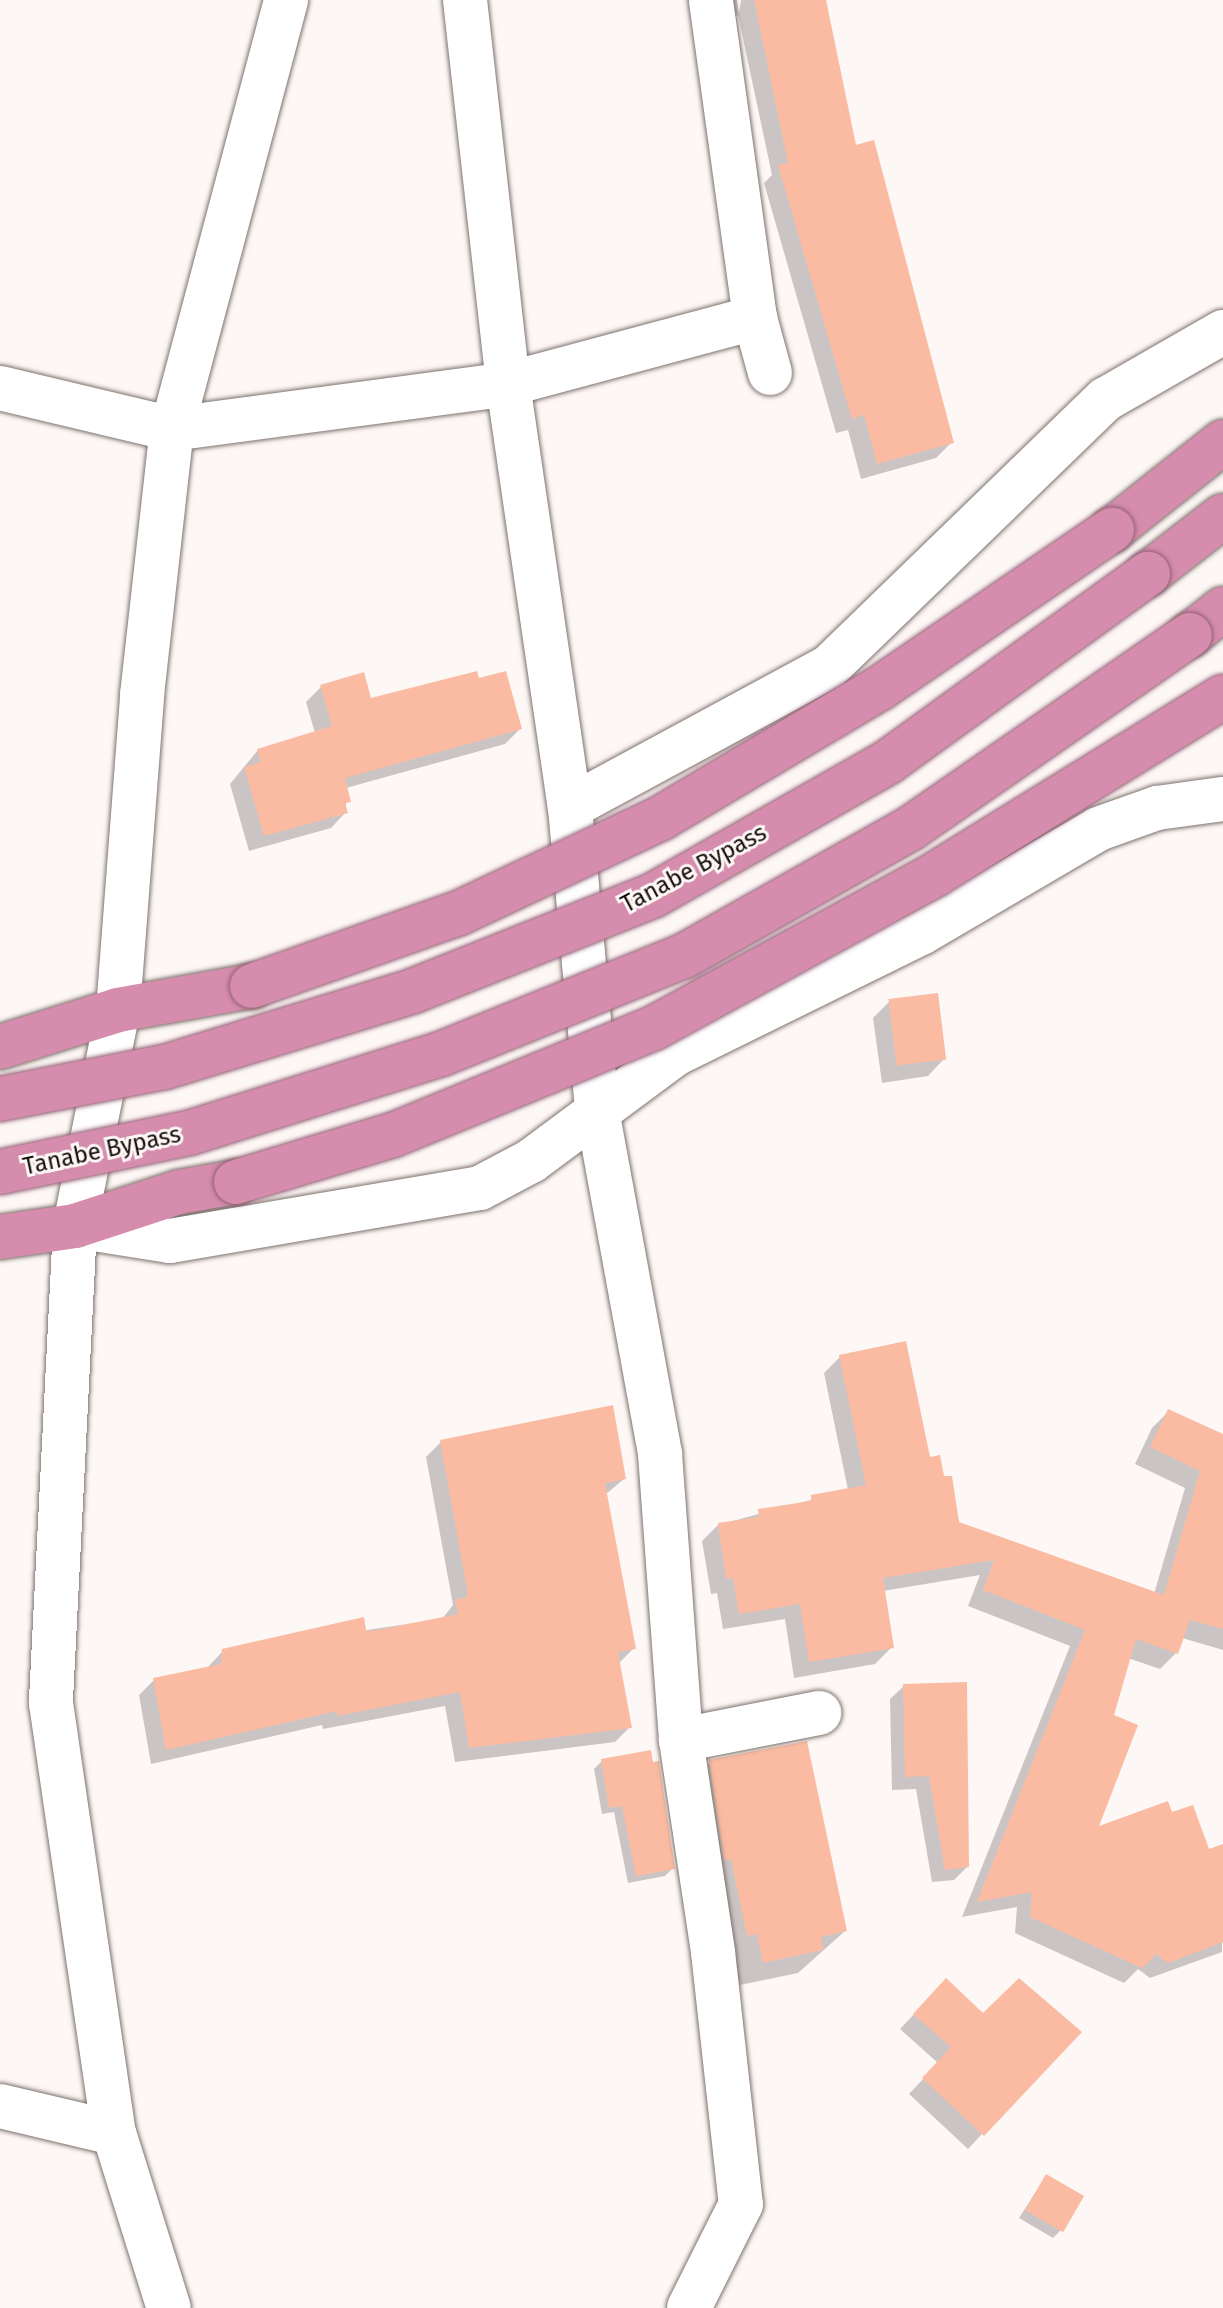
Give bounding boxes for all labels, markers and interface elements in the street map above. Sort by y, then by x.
street label: Tanabe Bypass [616,819,772,919]
street label: Tanabe Bypass [21,1120,183,1182]

